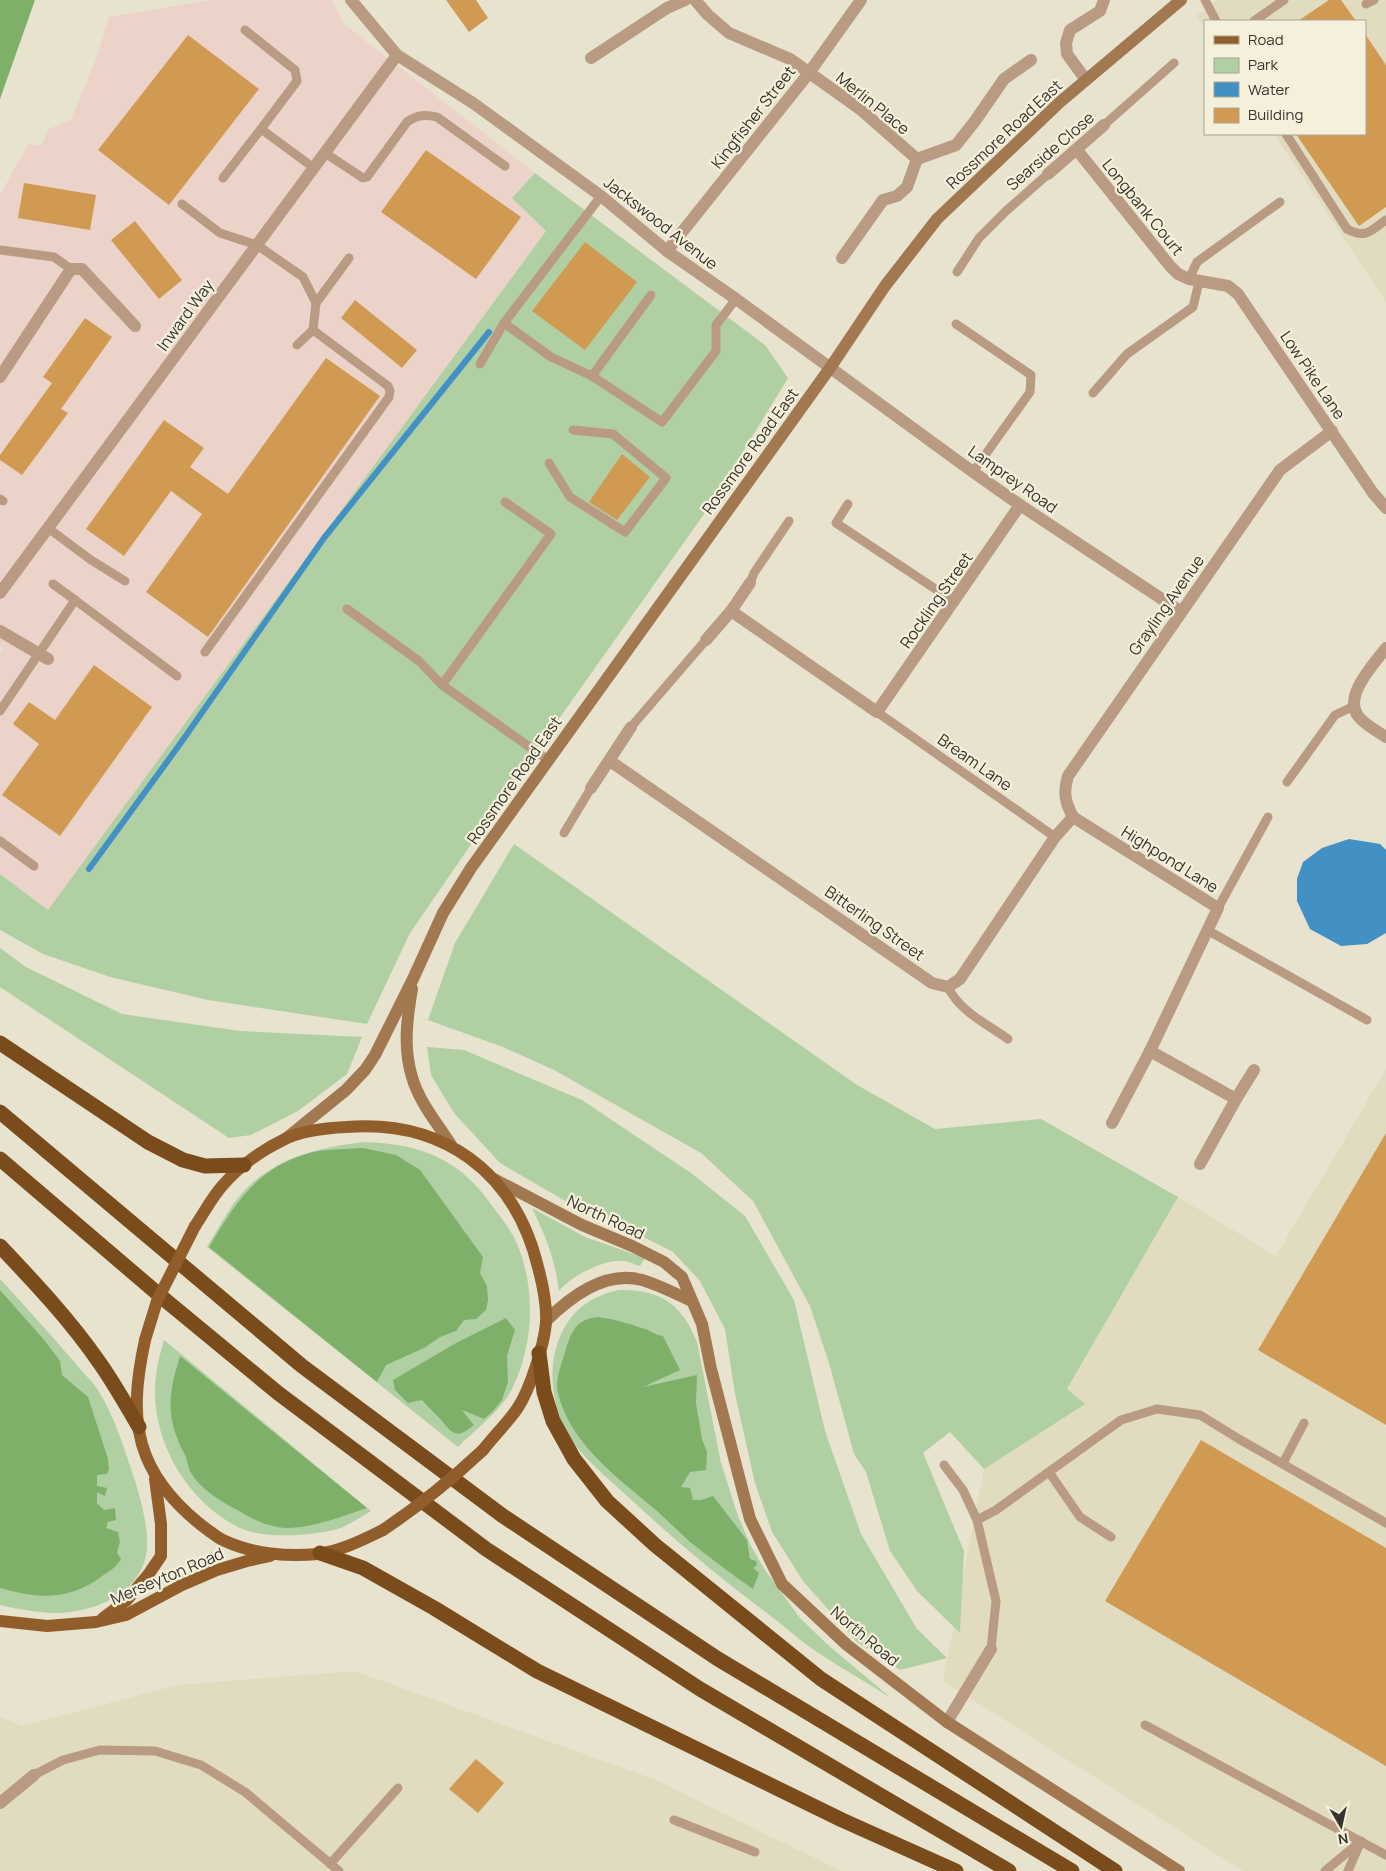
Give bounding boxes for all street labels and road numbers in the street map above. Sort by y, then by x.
street label: Kingfisher Street [706,61,800,173]
street label: Merlin Place [831,66,915,140]
street label: Rossmore Road East [941,74,1067,194]
street label: Searside Close [1001,107,1099,195]
street label: Longbank Court [1097,154,1189,260]
street label: Jackswood Avenue [599,171,723,275]
street label: Inward Way [152,274,219,355]
street label: Low Pike Lane [1275,326,1351,424]
street label: Rossmore Road East [697,383,803,519]
street label: Lamprey Road [964,440,1062,518]
street label: Rockling Street [895,547,977,653]
street label: Grayling Avenue [1123,550,1209,660]
street label: Rossmore Road East [462,712,566,848]
street label: Bream Lane [933,728,1017,796]
street label: Highpond Lane [1117,820,1223,898]
street label: Bitterling Street [821,880,929,966]
street label: North Road [564,1189,648,1245]
street label: Merseyton Road [107,1542,227,1610]
street label: North Road [826,1601,904,1671]

